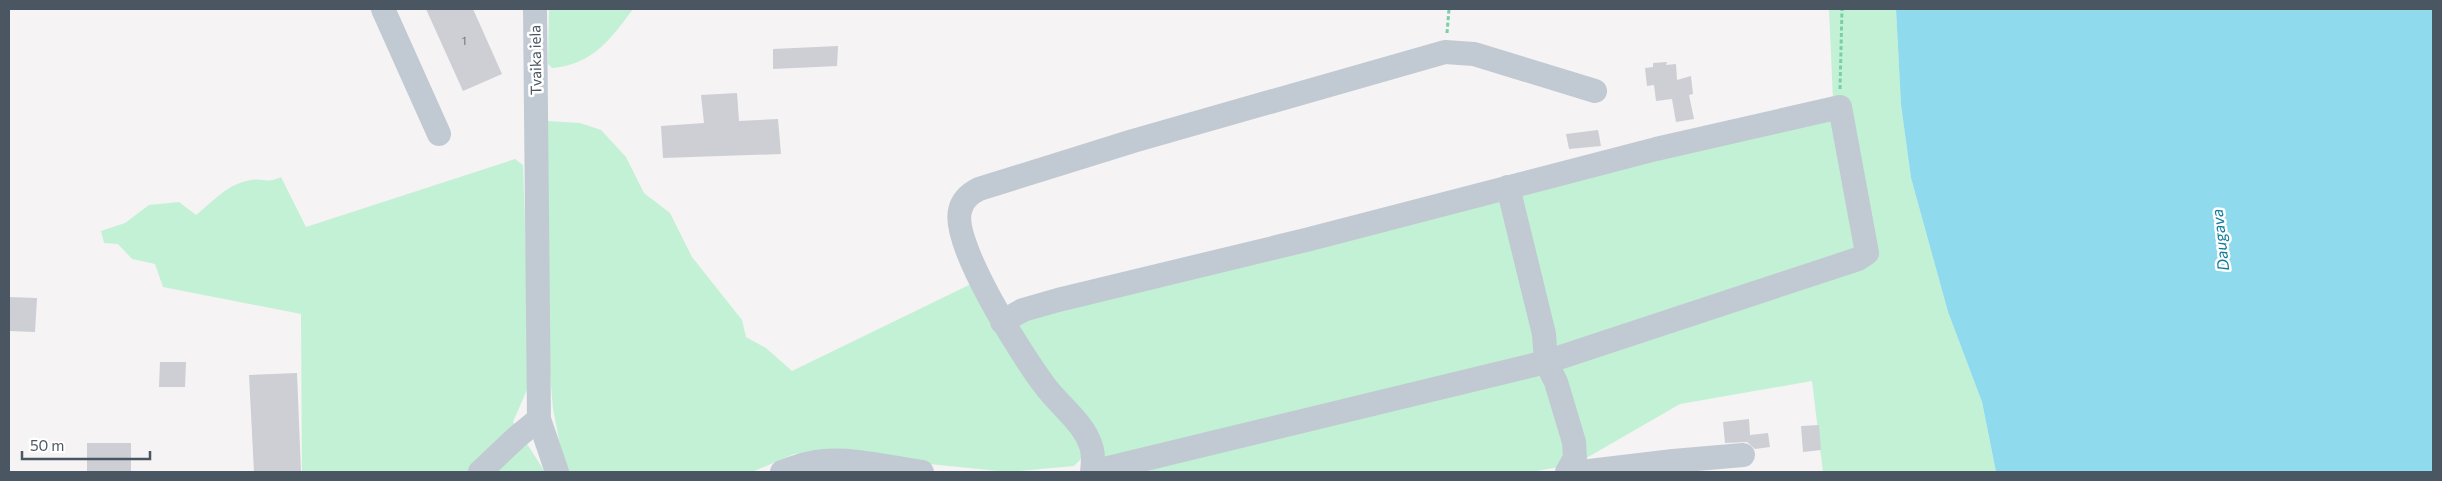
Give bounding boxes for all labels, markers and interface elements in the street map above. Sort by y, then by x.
street label: Tvaika iela [525,25,545,95]
house number: 1 [461,33,467,47]
water label: Daugava [2207,208,2232,272]
scale bar [22,428,150,460]
text: 50 m [30,436,64,454]

